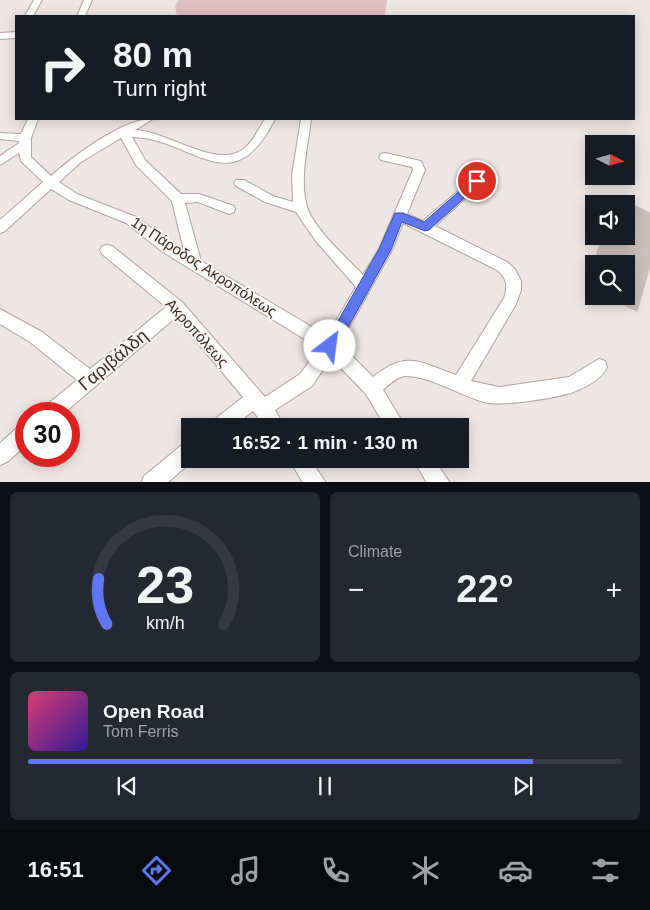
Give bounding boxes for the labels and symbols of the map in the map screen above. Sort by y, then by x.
north arrow [585,135,635,185]
pin [456,160,498,202]
street label: 1η Πάροδος Ακροπόλεως [128,213,280,320]
street label: Ακροπόλεως [162,295,232,370]
position arrow [303,319,355,371]
street label: Γαριβάλδη [74,325,152,395]
speed limit sign: 30 [15,402,80,467]

